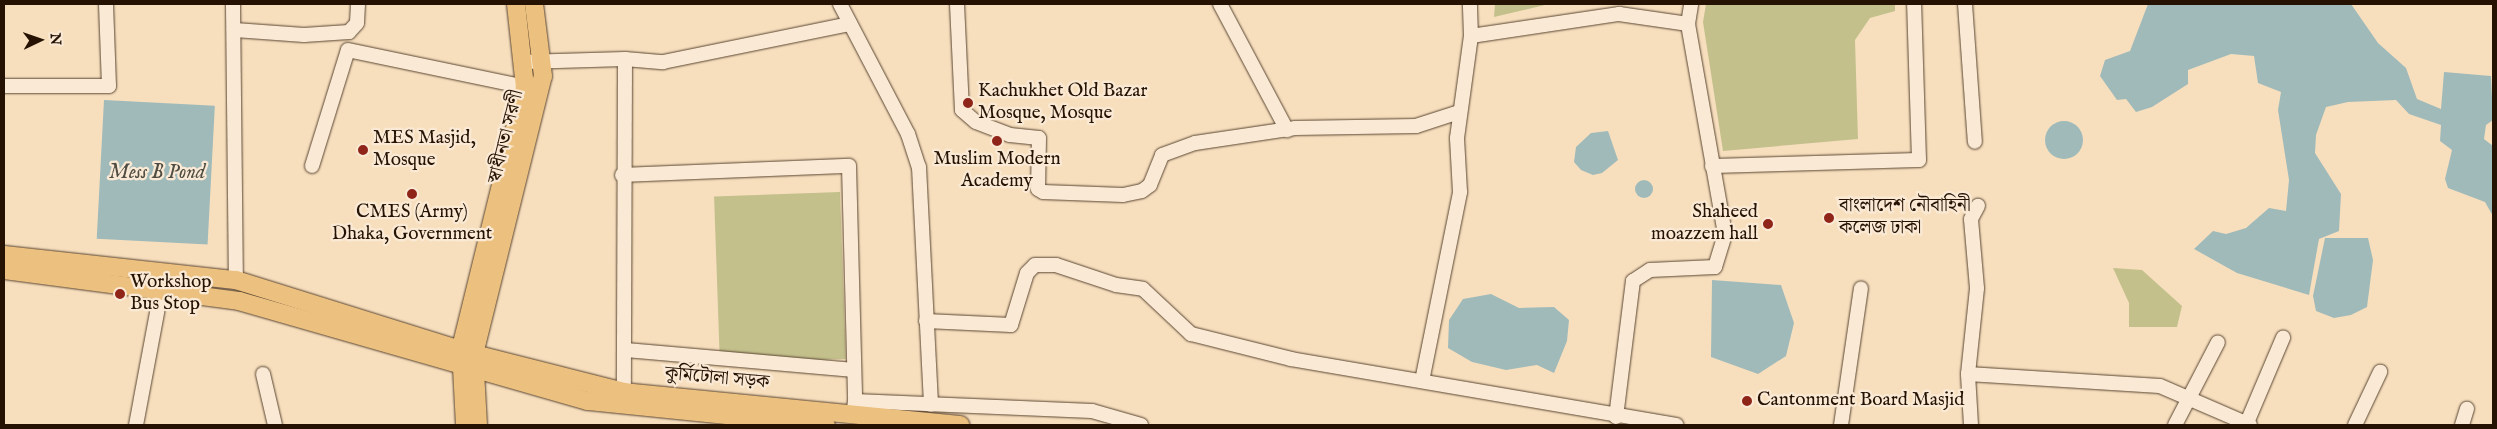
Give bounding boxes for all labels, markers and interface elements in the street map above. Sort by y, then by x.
north arrow [15,15,65,65]
text: N [46,33,64,46]
place label: Kachukhet Old Bazar Mosque, Mosque [978,81,1147,125]
street label: স্বাধীনতা সরণী [484,88,530,186]
marker: Kachukhet Old Bazar Mosque, Mosque [962,97,974,109]
place label: MES Masjid, Mosque [373,128,476,172]
marker: Muslim Modern Academy [991,135,1003,147]
marker: MES Masjid, Mosque [357,144,369,156]
place label: Muslim Modern Academy [933,149,1061,193]
water label: Mess B Pond [109,160,205,184]
marker: CMES (Army) Dhaka, Government [406,188,418,200]
place label: বাংলাদেশ নৌবাহিনী কলেজ ঢাকা [1839,196,1971,240]
place label: CMES (Army) Dhaka, Government [332,202,492,246]
place label: Shaheed moazzem hall [1651,202,1758,246]
marker: বাংলাদেশ নৌবাহিনী কলেজ ঢাকা [1823,212,1835,224]
marker: Shaheed moazzem hall [1762,218,1774,230]
place label: Workshop Bus Stop [130,272,212,316]
marker: Workshop Bus Stop [114,288,126,300]
street label: কুর্মিটোলা সড়ক [664,363,770,395]
place label: Cantonment Board Masjid [1757,390,1964,412]
marker: Cantonment Board Masjid [1741,395,1753,407]

